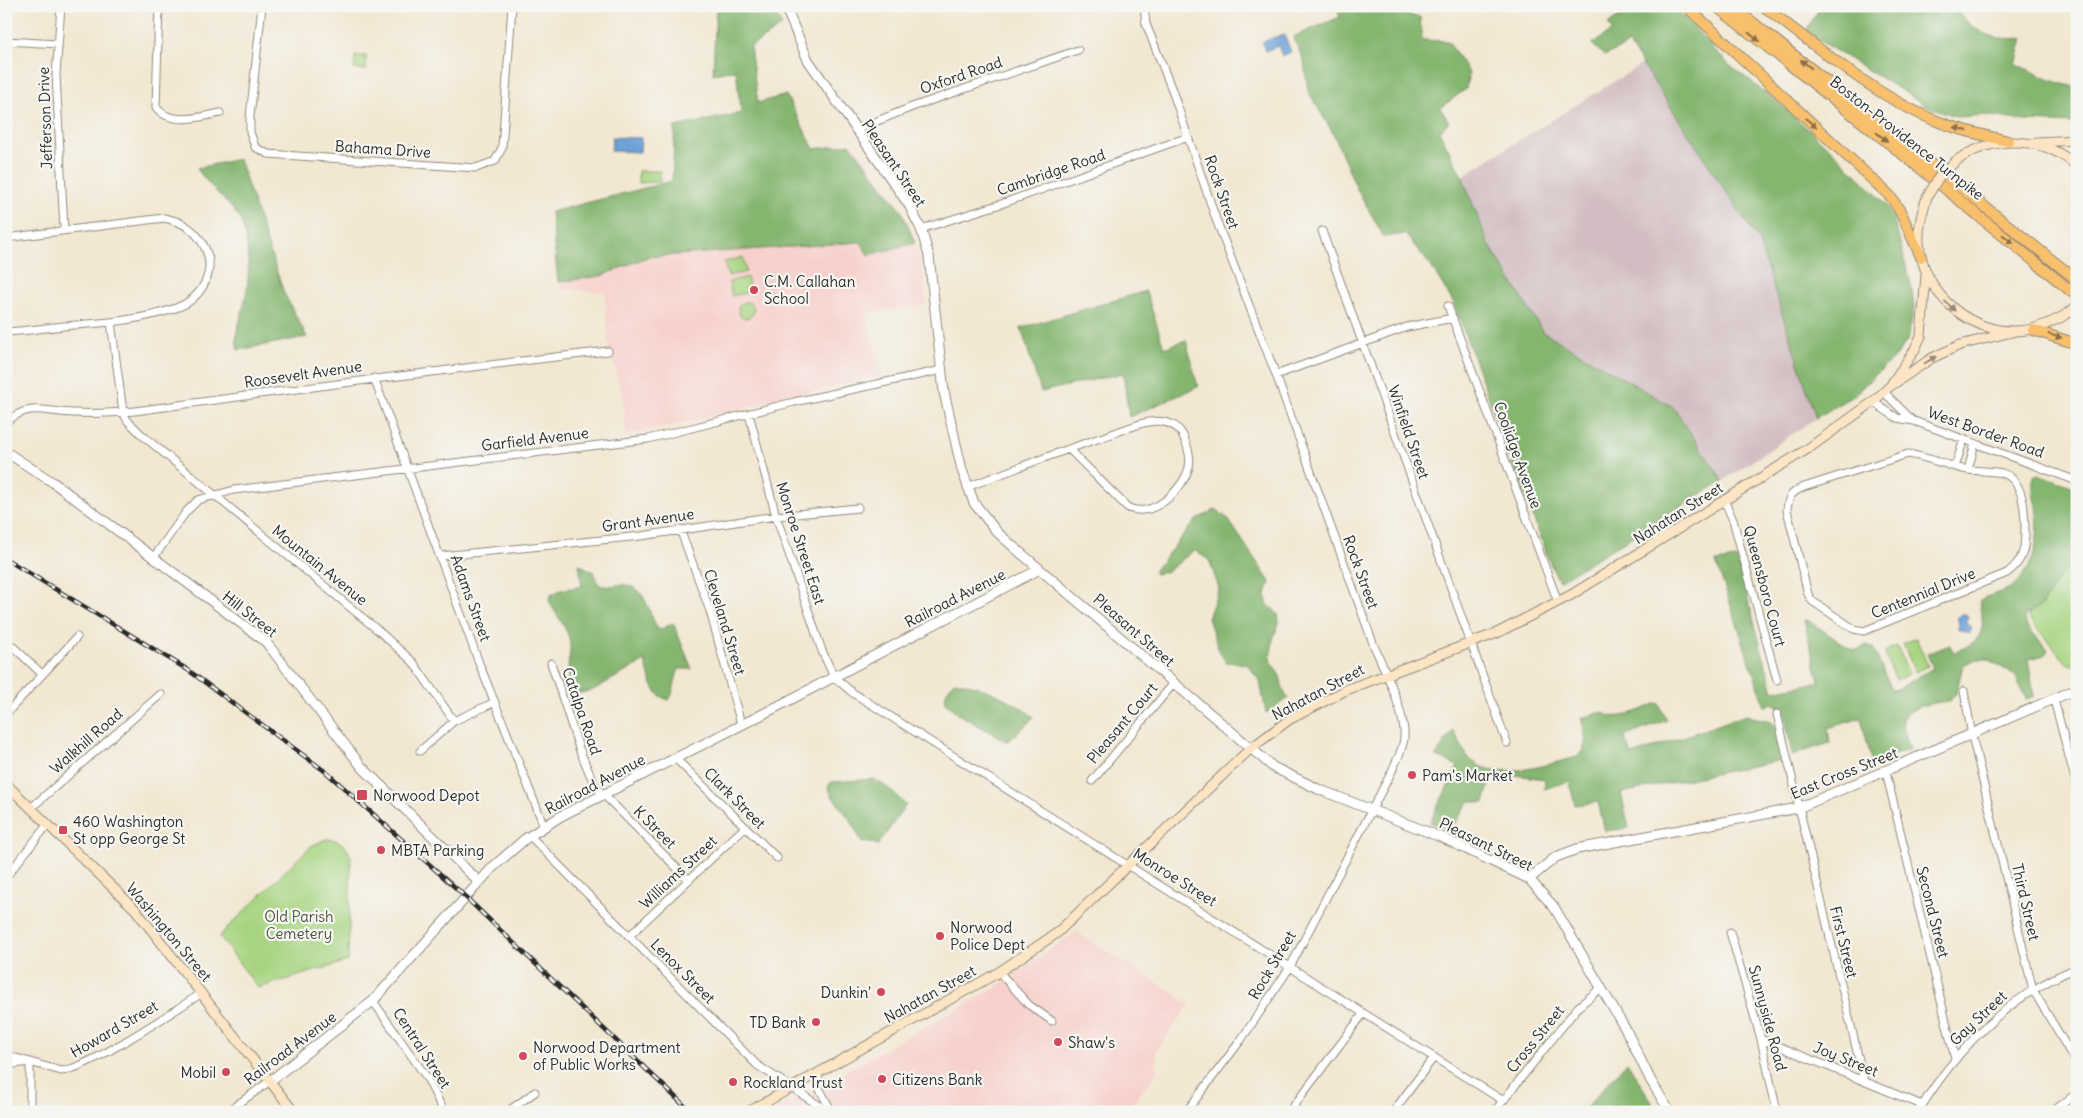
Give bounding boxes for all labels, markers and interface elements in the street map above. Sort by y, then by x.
one-way arrow [1747,31,1760,42]
street label: Oxford Road [917,52,1005,98]
one-way arrow [1799,59,1813,69]
street label: Jefferson Drive [34,67,56,169]
street label: Boston-Providence Turnpike [1826,72,1988,204]
street label: Pleasant Street [858,116,930,210]
one-way arrow [1805,117,1817,129]
one-way arrow [1953,124,1968,132]
one-way arrow [1875,132,1888,143]
street label: Bahama Drive [334,136,432,162]
street label: Cambridge Road [994,145,1108,199]
street label: Rock Street [1201,153,1243,231]
one-way arrow [2001,234,2014,245]
place label: C.M. Callahan School [764,272,856,308]
marker: C.M. Callahan School [748,284,760,296]
one-way arrow [1944,300,1956,312]
one-way arrow [2048,332,2063,340]
street label: Roosevelt Avenue [243,356,363,392]
one-way arrow [1923,356,1936,365]
street label: Winfield Street [1384,383,1434,481]
street label: Coolidge Avenue [1490,399,1546,511]
street label: West Border Road [1925,402,2047,462]
street label: Garfield Avenue [480,423,590,455]
street label: Nahatan Street [1630,478,1726,548]
street label: Monroe Street East [772,479,830,607]
street label: Grant Avenue [601,504,695,536]
street label: Mountain Avenue [268,521,372,609]
street label: Queensboro Court [1740,523,1790,649]
street label: Rock Street [1339,533,1383,611]
street label: Adams Street [447,552,495,644]
street label: Centennial Drive [1868,563,1978,623]
street label: Railroad Avenue [902,564,1008,632]
street label: Cleveland Street [700,567,750,677]
street label: Hill Street [219,587,281,641]
street label: Pleasant Street [1089,589,1179,671]
street label: Nahatan Street [1269,660,1367,724]
street label: Catalpa Road [558,665,606,757]
street label: Pleasant Court [1083,679,1161,767]
street label: Walkhill Road [46,704,126,778]
street label: East Cross Street [1788,743,1900,803]
street label: Railroad Avenue [542,750,648,818]
street label: Clark Street [700,763,770,833]
place label: Pam's Market [1422,766,1513,785]
marker: Pam's Market [1406,769,1418,781]
place label: Norwood Depot [373,786,479,805]
marker: Norwood Depot [355,788,369,802]
street label: K Street [630,802,680,852]
place label: 460 Washington St opp George St [73,812,185,848]
street label: Pleasant Street [1436,813,1536,875]
marker: 460 Washington St opp George St [57,824,69,836]
street label: Williams Street [635,831,721,913]
place label: MBTA Parking [391,841,484,860]
marker: MBTA Parking [375,844,387,856]
street label: Monroe Street [1130,844,1220,910]
street label: Third Street [2008,862,2044,942]
street label: Second Street [1912,864,1954,960]
street label: Washington Street [122,879,216,985]
street label: First Street [1826,904,1862,980]
park label: Old Parish Cemetery [264,907,334,943]
place label: Norwood Police Dept [950,918,1025,954]
street label: Rock Street [1244,927,1300,1003]
marker: Norwood Police Dept [934,930,946,942]
street label: Lenox Street [647,935,719,1007]
street label: Nahatan Street [881,961,979,1027]
street label: Sunnyside Road [1745,963,1791,1073]
place label: Dunkin' [821,983,871,1002]
marker: Dunkin' [875,986,887,998]
street label: Gay Street [1945,987,2011,1049]
street label: Howard Street [67,996,161,1062]
street label: Cross Street [1502,1001,1568,1077]
street label: Central Street [389,1004,455,1092]
street label: Railroad Avenue [240,1007,340,1089]
place label: TD Bank [749,1013,806,1032]
marker: TD Bank [810,1016,822,1028]
place label: Shaw's [1068,1033,1115,1052]
marker: Shaw's [1052,1036,1064,1048]
street label: Joy Street [1811,1037,1881,1081]
place label: Norwood Department of Public Works [533,1038,681,1074]
marker: Norwood Department of Public Works [517,1050,529,1062]
place label: Mobil [181,1063,216,1082]
marker: Mobil [220,1066,232,1078]
place label: Citizens Bank [892,1070,983,1089]
place label: Rockland Trust [743,1073,843,1092]
marker: Citizens Bank [876,1073,888,1085]
marker: Rockland Trust [727,1076,739,1088]

